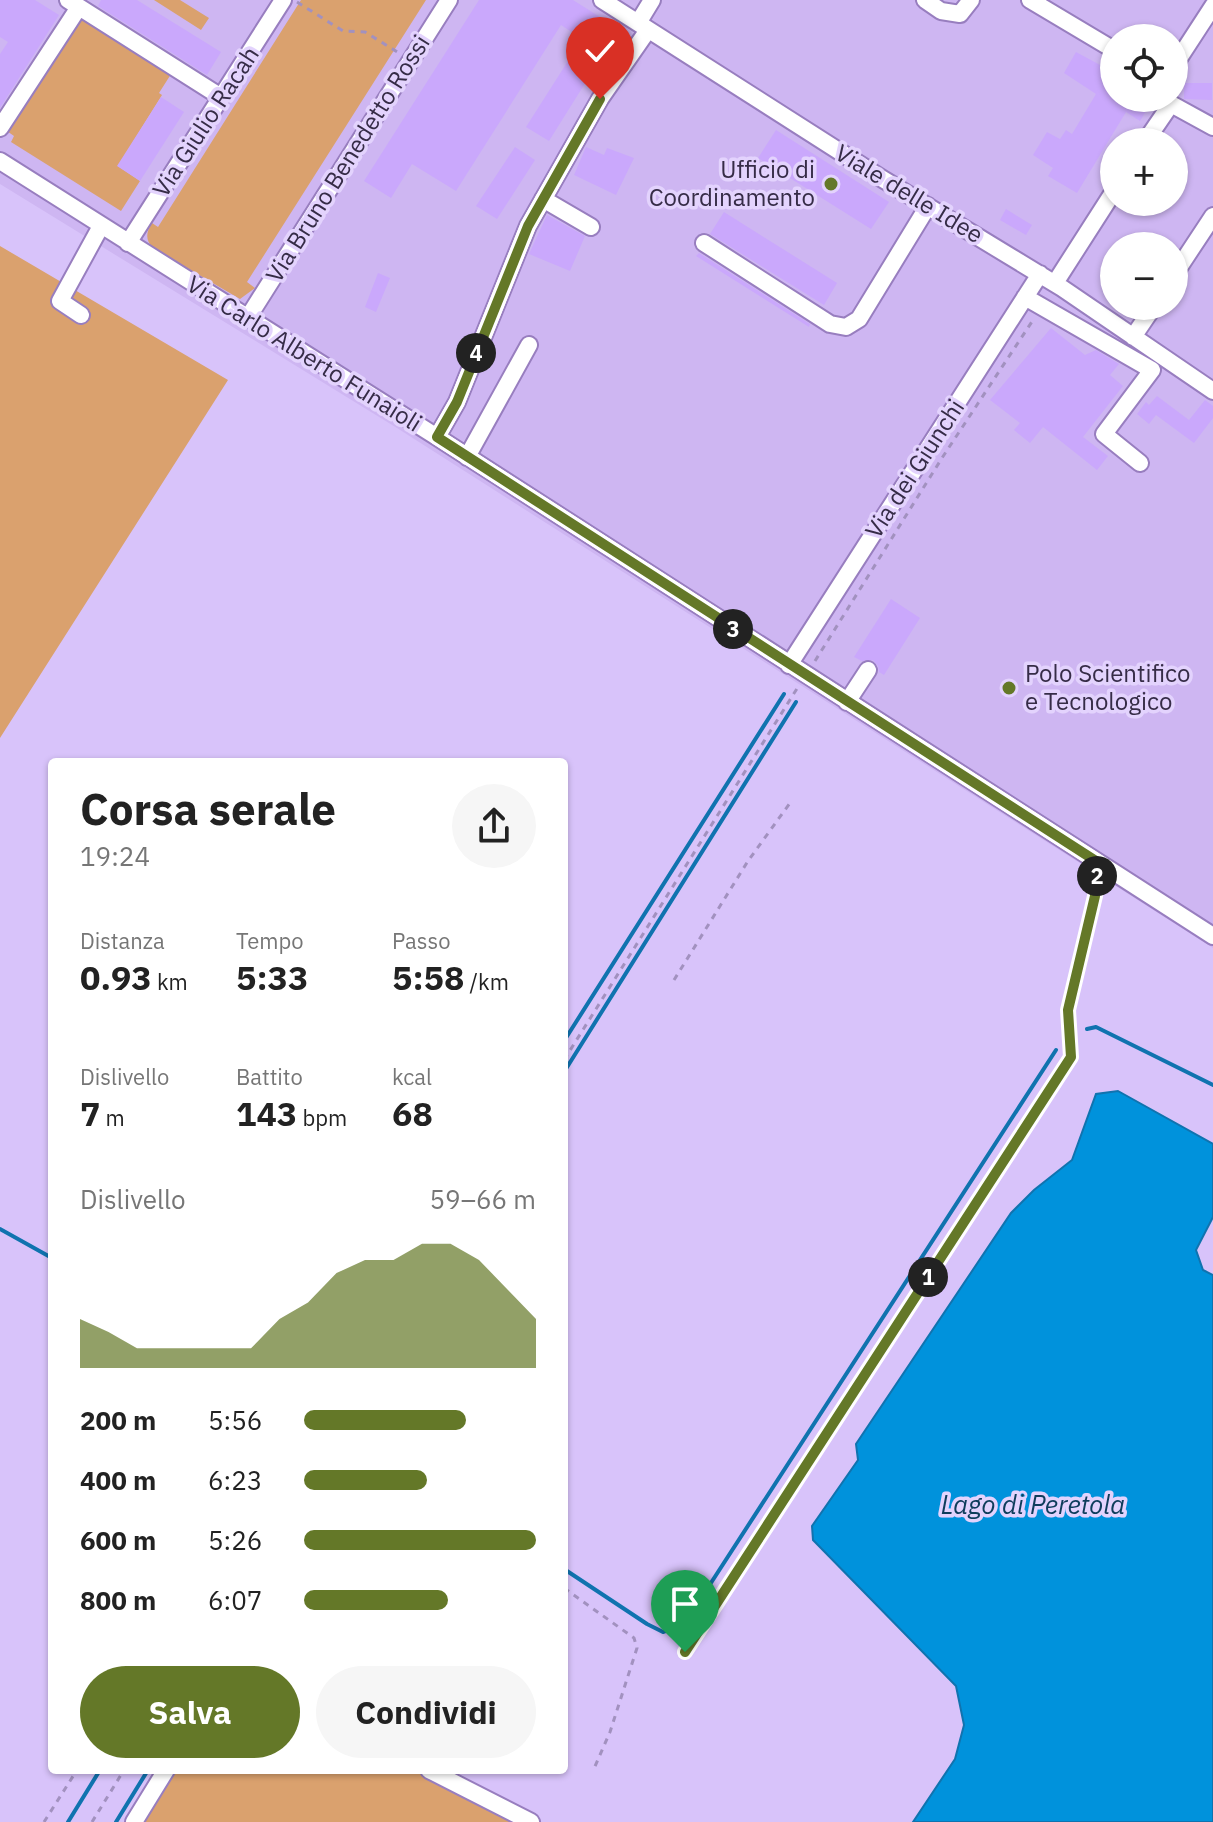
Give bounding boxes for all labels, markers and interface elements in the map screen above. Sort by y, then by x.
pin [566,17,634,99]
map controls [1100,24,1188,320]
button: locate [1100,24,1188,112]
street label: Via Bruno Benedetto Rossi [258,29,437,288]
icon: check [578,29,622,73]
street label: Via Giulio Racah [144,40,266,203]
button: + [1100,128,1188,216]
street label: Viale delle Idee [830,136,990,250]
place label: Ufficio di Coordinamento [649,153,815,213]
marker: Ufficio di Coordinamento [822,175,840,193]
button: − [1100,232,1188,320]
street label: Via Carlo Alberto Funaioli [181,268,428,439]
pin: 4 [456,333,496,373]
text: 4 [469,338,483,367]
street label: Via dei Giunchi [857,393,971,544]
pin: 3 [713,609,753,649]
text: 3 [726,614,740,643]
place label: Polo Scientifico e Tecnologico [1025,657,1190,717]
marker: Polo Scientifico e Tecnologico [1000,679,1018,697]
text: Corsa serale [80,780,336,837]
button: share [452,784,536,868]
text: 19:24 [80,839,150,873]
pin: 2 [1077,856,1117,896]
text: 2 [1090,861,1104,890]
text: Distanza [80,926,165,955]
text: Tempo [236,926,304,955]
text: Passo [392,926,450,955]
text: 0.93 [80,955,152,999]
text: 5:33 [236,955,308,999]
text: 5:58 [392,955,464,999]
text: km [152,967,188,996]
text: /km [464,967,509,996]
text: Dislivello [80,1062,169,1091]
text: Battito [236,1062,303,1091]
text: kcal [392,1062,432,1091]
text: 7 [80,1091,100,1135]
text: 143 [236,1091,297,1135]
text: 68 [392,1091,433,1135]
text: m [100,1103,125,1132]
text: bpm [297,1103,347,1132]
text: Dislivello [80,1182,186,1216]
text: 59–66 m [429,1182,536,1216]
pin: 1 [908,1257,948,1297]
text: 1 [921,1262,935,1291]
text: 200 m [80,1403,156,1437]
text: 5:56 [208,1403,262,1437]
text: 400 m [80,1463,156,1497]
text: 6:23 [208,1463,262,1497]
water label: Lago di Peretola [941,1487,1125,1521]
text: 600 m [80,1523,156,1557]
text: 5:26 [208,1523,262,1557]
pin [651,1570,719,1652]
icon: arrive [663,1582,707,1626]
text: 800 m [80,1583,156,1617]
text: 6:07 [208,1583,262,1617]
button: Salva [80,1666,300,1758]
button: Condividi [316,1666,536,1758]

